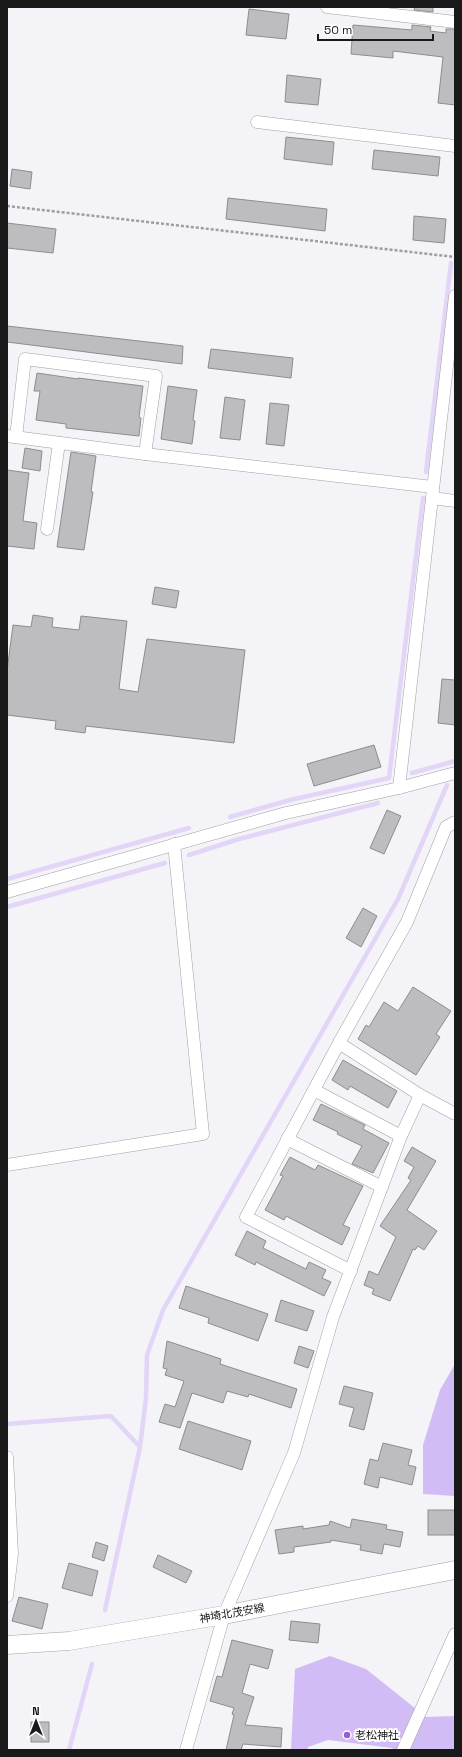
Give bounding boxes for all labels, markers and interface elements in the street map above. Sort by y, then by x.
scale bar [318,16,433,42]
text: 50 m [324,22,352,38]
street label: 神埼北茂安線 [198,1600,266,1626]
north arrow [16,1701,56,1741]
text: N [32,1704,40,1718]
place label: 老松神社 [355,1728,399,1742]
marker: 老松神社 [342,1730,352,1740]

